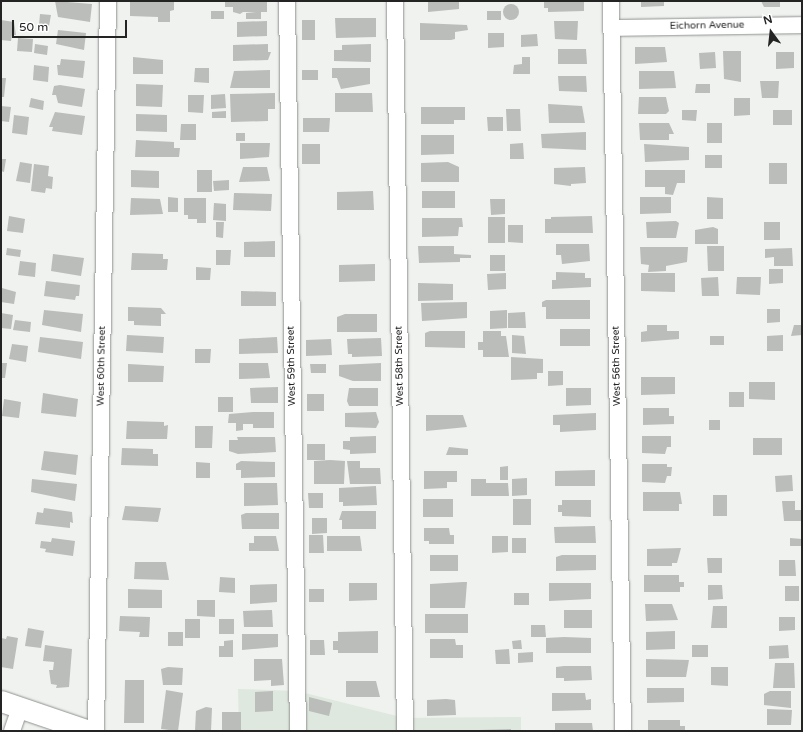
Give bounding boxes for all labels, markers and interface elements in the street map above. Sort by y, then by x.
scale bar [14,12,129,38]
north arrow [751,12,791,52]
text: N [762,13,774,27]
street label: Eichorn Avenue [670,19,744,33]
text: 50 m [19,20,48,34]
street label: West 60th Street [95,326,109,406]
street label: West 59th Street [285,326,299,406]
street label: West 58th Street [393,326,407,406]
street label: West 56th Street [610,326,624,406]

